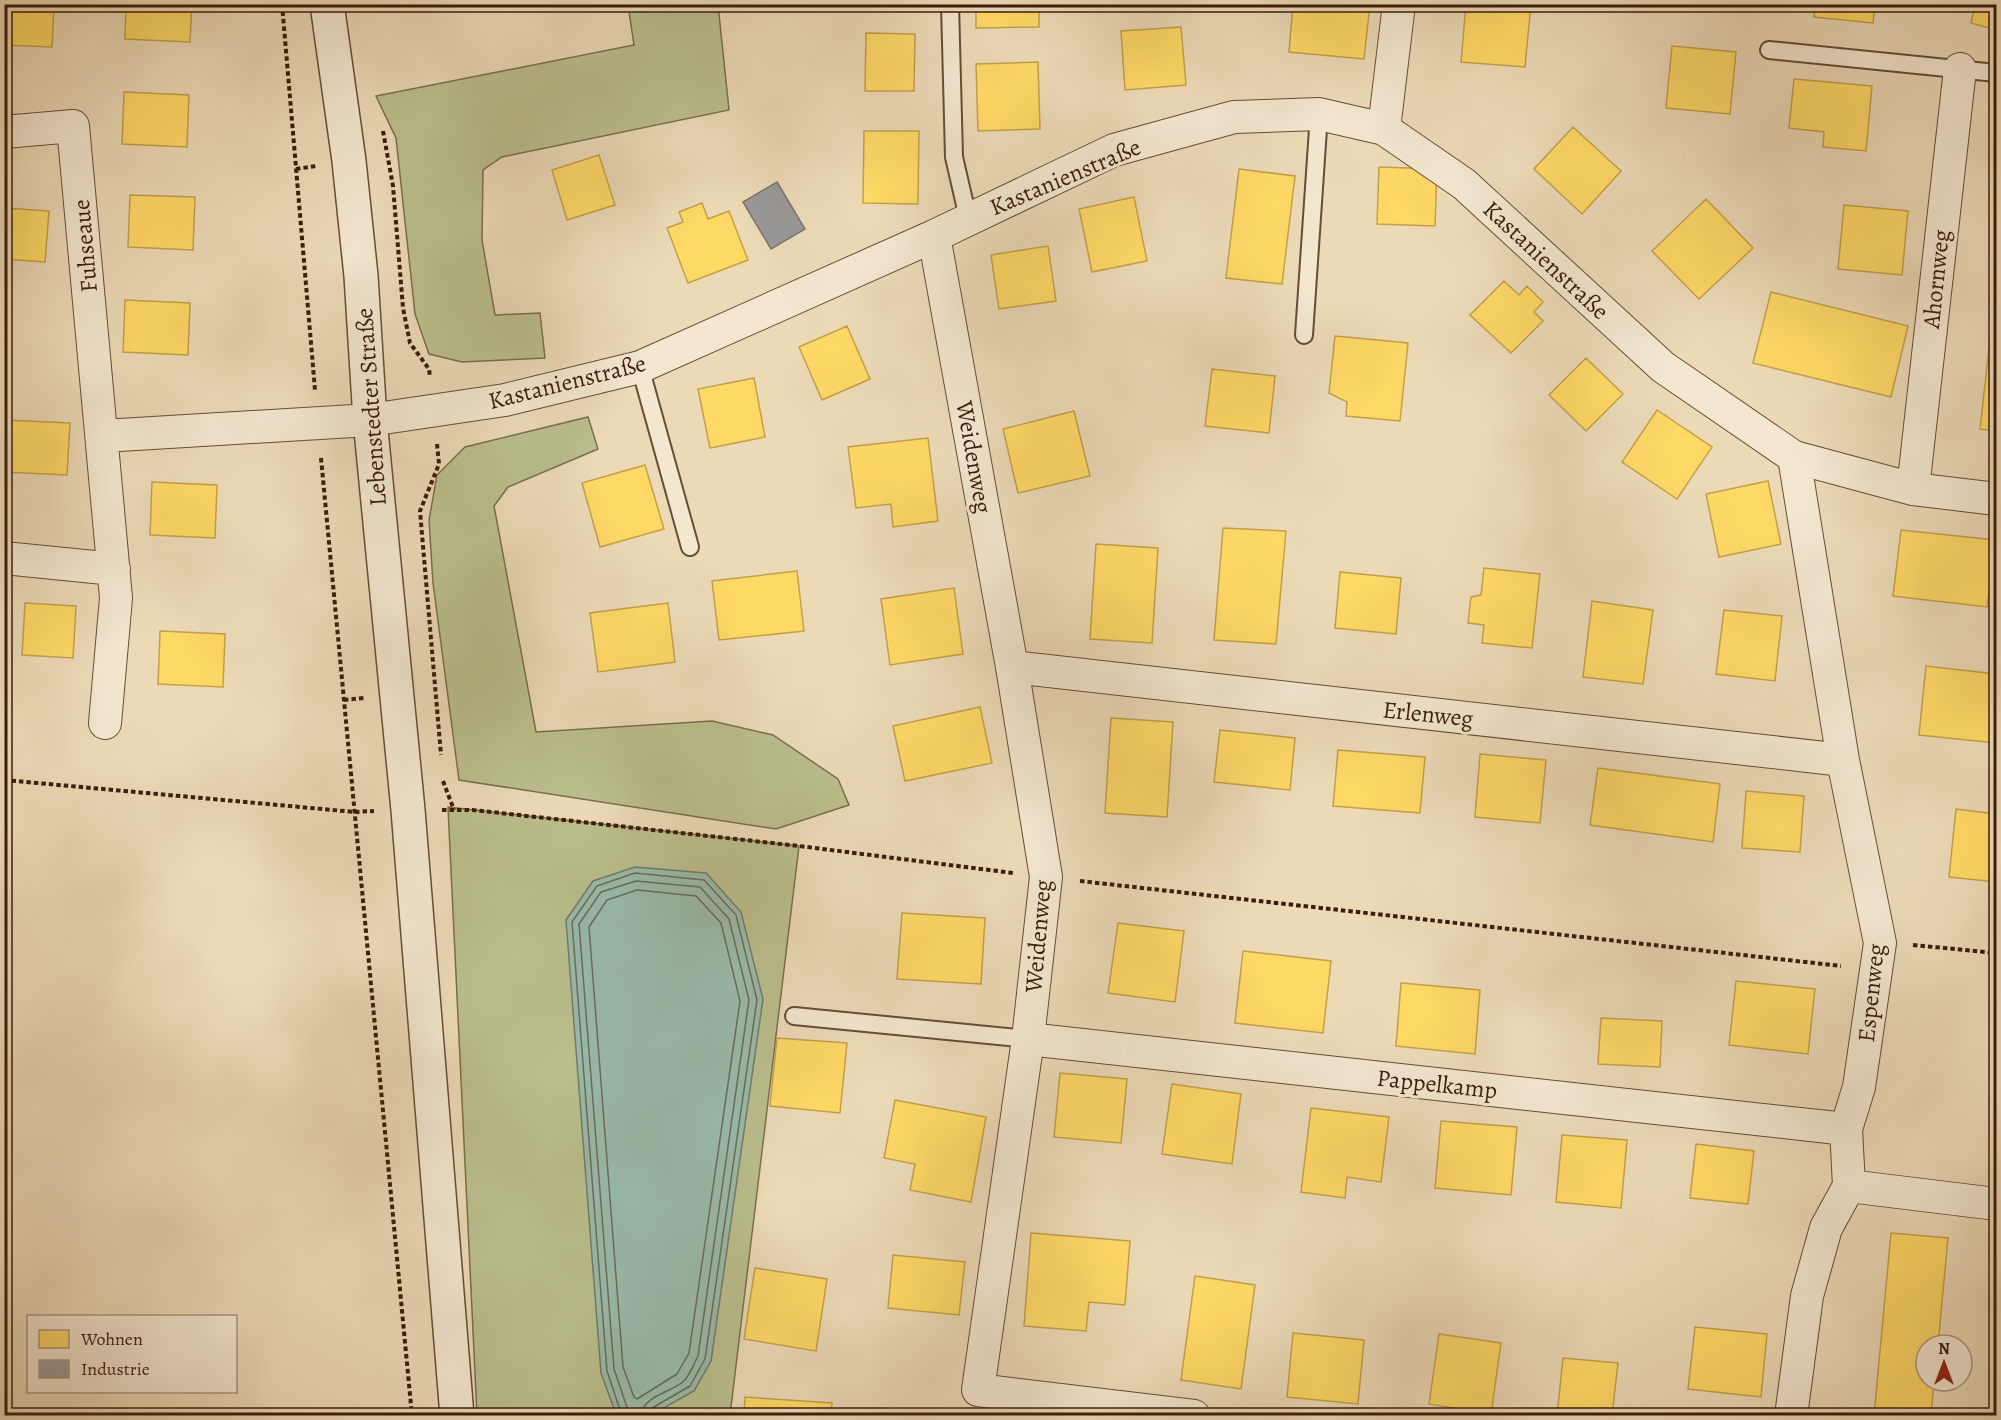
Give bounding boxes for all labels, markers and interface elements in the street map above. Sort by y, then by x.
street label: Kastanienstraße [985,131,1145,223]
street label: Kastanienstraße [1476,193,1616,327]
street label: Fuhseaue [65,198,105,294]
street label: Ahornweg [1915,228,1957,331]
street label: Lebenstedter Straße [348,307,394,507]
street label: Kastanienstraße [485,347,649,417]
street label: Weidenweg [948,397,1000,516]
street label: Erlenweg [1381,693,1475,735]
street label: Weidenweg [1017,878,1059,995]
street label: Espenweg [1850,942,1892,1044]
street label: Pappelkamp [1375,1062,1499,1106]
legend [27,1315,237,1393]
text: Wohnen [80,1327,143,1351]
north arrow [1914,1333,1974,1393]
text: N [1938,1338,1950,1360]
text: Industrie [81,1357,150,1381]

